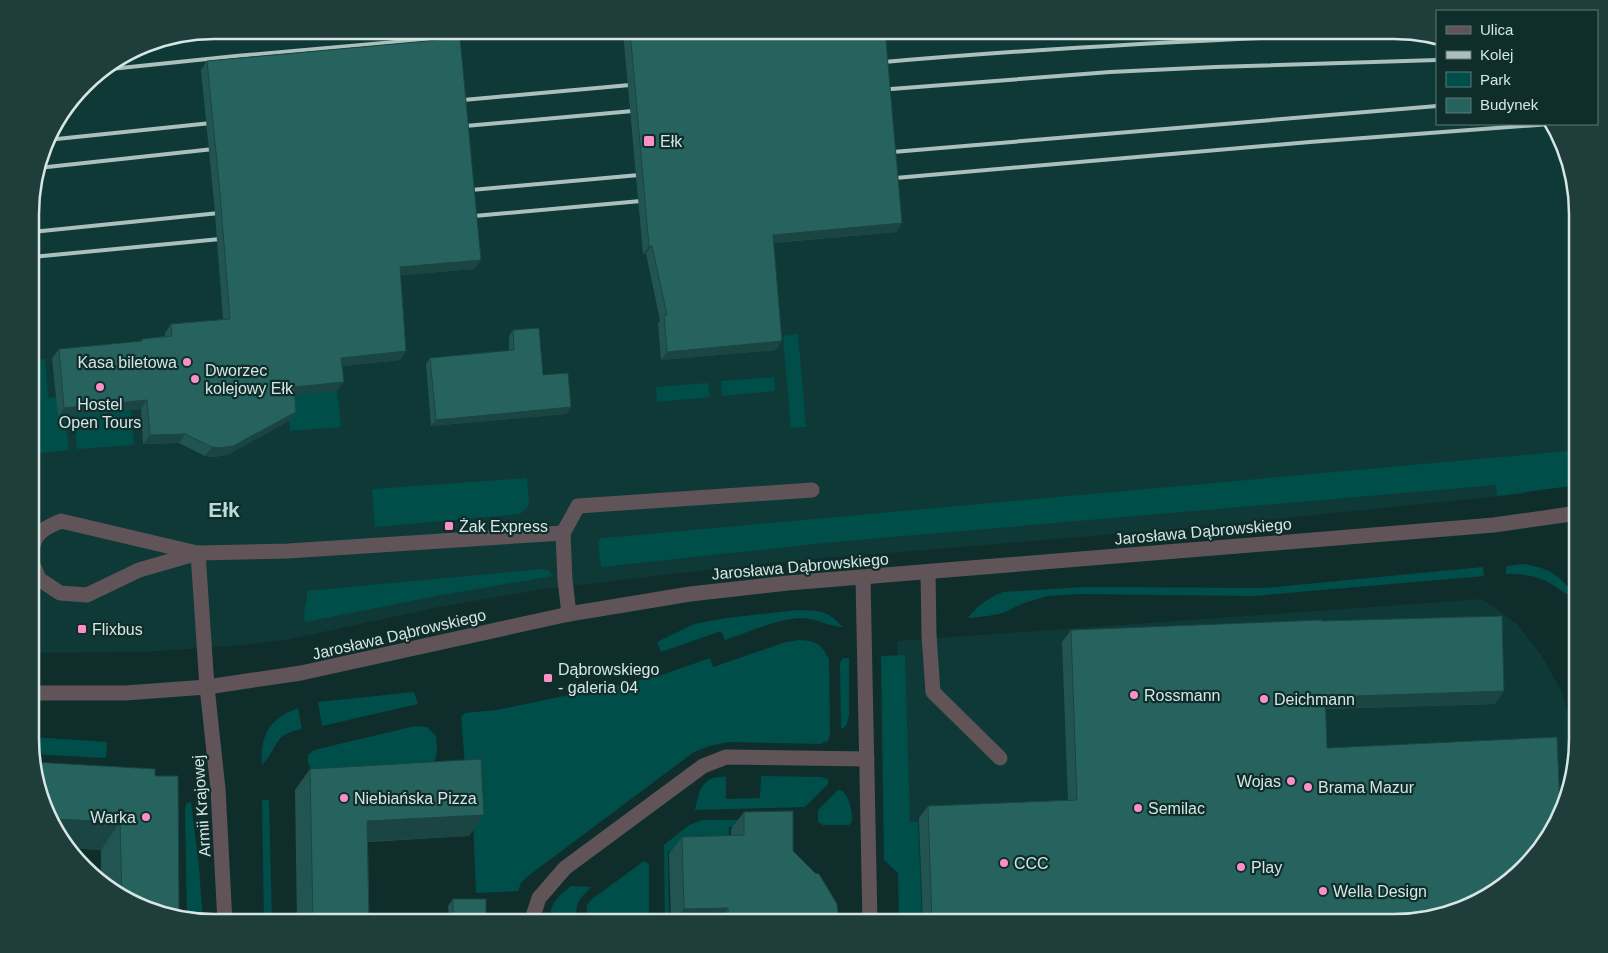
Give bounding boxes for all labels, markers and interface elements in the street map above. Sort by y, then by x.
legend [1436,10,1598,125]
text: Ulica [1480,21,1514,38]
text: Kolej [1480,46,1513,63]
text: Park [1480,71,1511,88]
text: Budynek [1480,96,1539,113]
place label: Ełk [660,133,683,150]
marker: Ełk [642,134,656,148]
place label: Kasa biletowa [77,354,177,371]
marker: Kasa biletowa [181,356,193,368]
place label: Dworzec kolejowy Ełk [205,362,294,397]
marker: Dworzec kolejowy Ełk [189,373,201,385]
marker: Hostel Open Tours [94,381,106,393]
place label: Hostel Open Tours [59,396,141,431]
district label: Ełk [208,498,240,521]
street label: Jarosława Dąbrowskiego [1114,515,1292,548]
place label: Żak Express [459,517,548,535]
marker: Żak Express [443,520,455,532]
street label: Jarosława Dąbrowskiego [711,550,889,583]
street label: Jarosława Dąbrowskiego [311,606,488,663]
place label: Flixbus [92,621,143,638]
marker: Flixbus [76,623,88,635]
place label: Dąbrowskiego - galeria 04 [558,661,659,696]
marker: Dąbrowskiego - galeria 04 [542,672,554,684]
place label: Rossmann [1144,687,1220,704]
marker: Rossmann [1128,689,1140,701]
place label: Deichmann [1274,691,1355,708]
marker: Deichmann [1258,693,1270,705]
street label: Armii Krajowej [189,754,214,858]
place label: Wojas [1237,773,1281,790]
marker: Wojas [1285,775,1297,787]
place label: Brama Mazur [1318,779,1415,796]
marker: Brama Mazur [1302,781,1314,793]
place label: Niebiańska Pizza [354,790,477,807]
marker: Niebiańska Pizza [338,792,350,804]
place label: Semilac [1148,800,1205,817]
marker: Semilac [1132,802,1144,814]
place label: Warka [90,809,136,826]
marker: Warka [140,811,152,823]
place label: CCC [1014,855,1049,872]
marker: CCC [998,857,1010,869]
place label: Play [1251,859,1282,876]
marker: Play [1235,861,1247,873]
place label: Wella Design [1333,883,1427,900]
marker: Wella Design [1317,885,1329,897]

